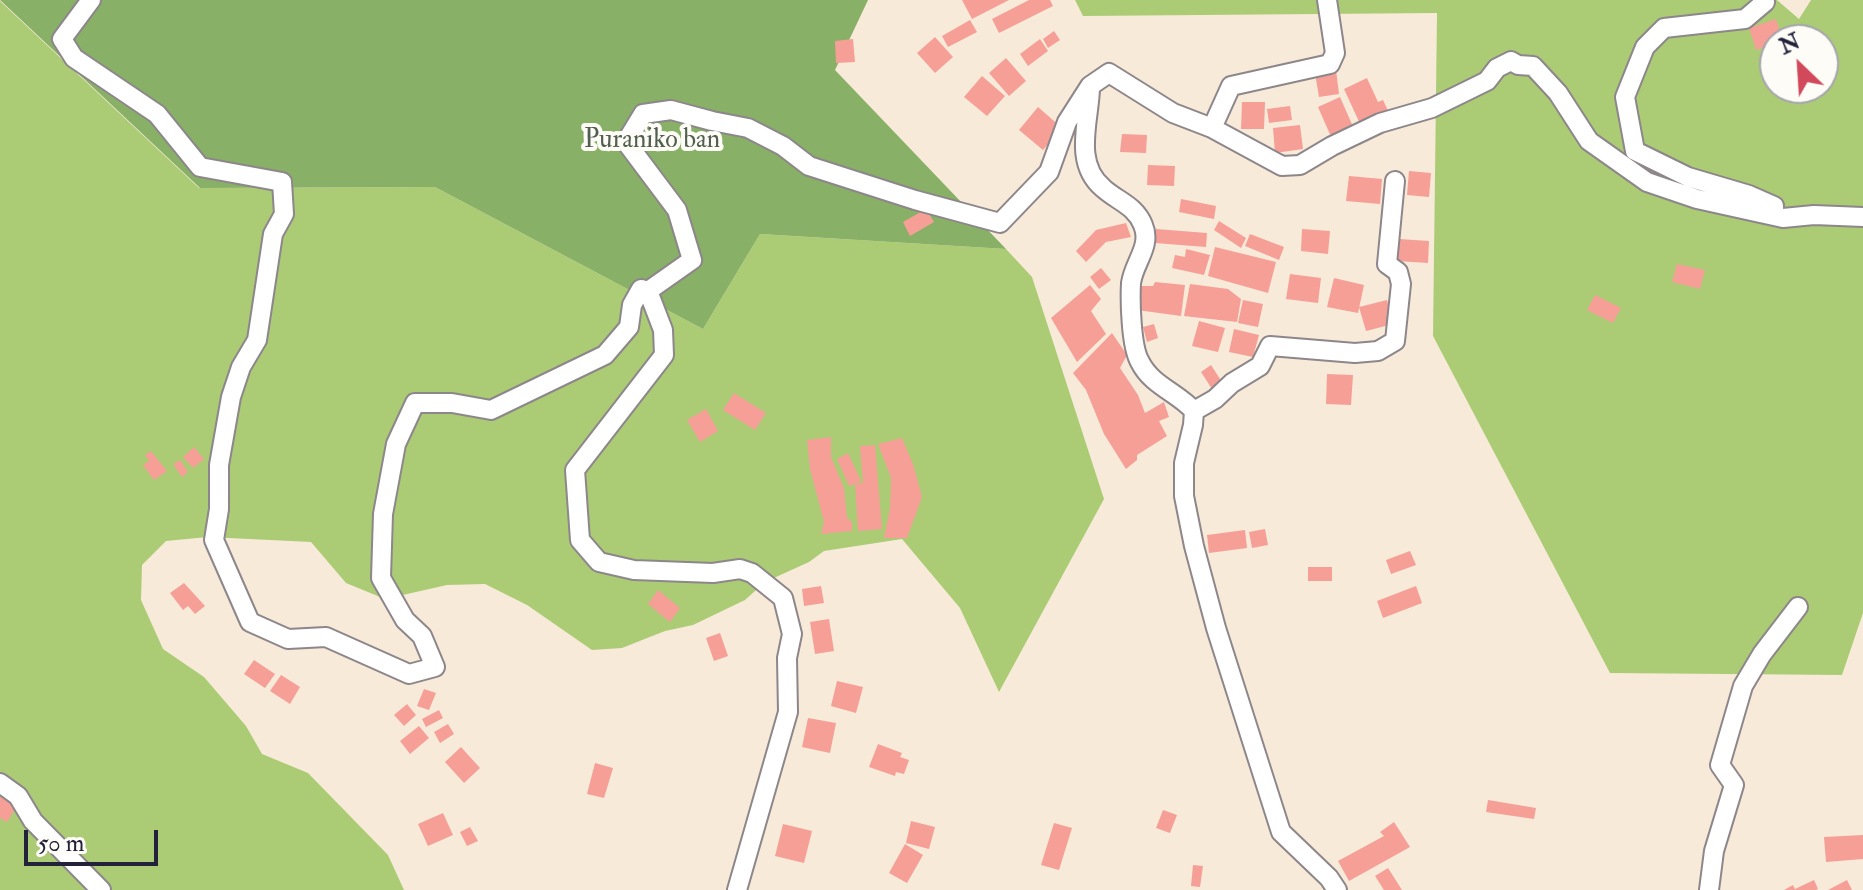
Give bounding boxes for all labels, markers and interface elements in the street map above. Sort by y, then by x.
north arrow [1759,24,1839,104]
text: N [1775,27,1805,61]
park label: Puraniko ban [584,125,720,157]
scale bar [28,814,162,864]
text: 50 m [38,828,84,859]

